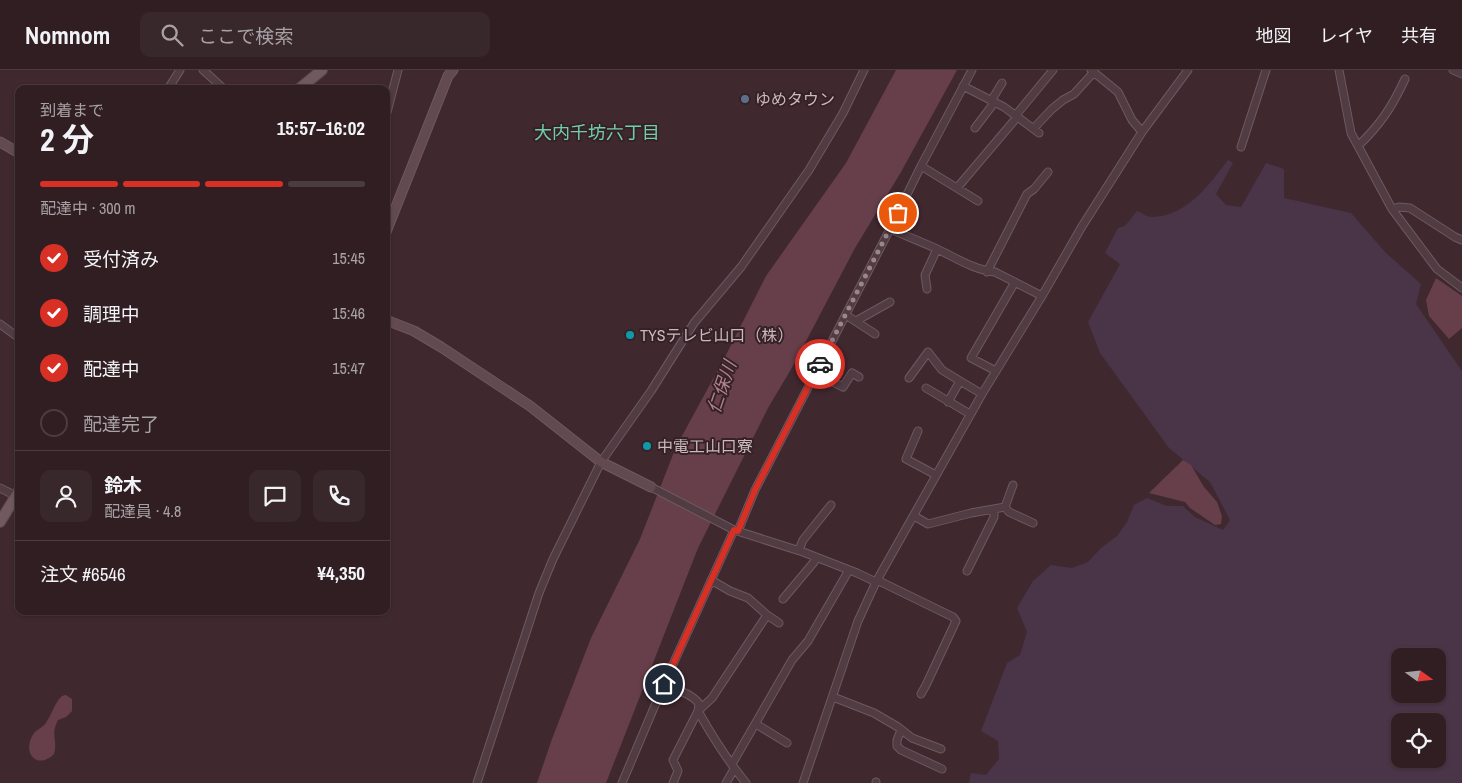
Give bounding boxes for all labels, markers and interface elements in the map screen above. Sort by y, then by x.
search box [140,12,490,57]
text: Nomnom [25,19,110,51]
icon: search [158,21,186,49]
text: ここで検索 [198,23,293,49]
text: 地図 [1256,23,1292,48]
text: レイヤ [1320,23,1373,48]
text: 共有 [1401,23,1437,48]
place label: ゆめタウン [755,88,835,110]
marker: ゆめタウン [739,93,751,105]
text: 到着まで [40,99,104,121]
text: 15:57–16:02 [277,115,365,141]
text: 2 分 [40,118,94,161]
district label: 大内千坊六丁目 [534,120,660,145]
pin [877,192,919,234]
text: 配達中 · 300 m [40,197,135,219]
icon: bag [884,199,912,227]
icon: check [40,244,68,272]
text: 受付済み [83,246,159,272]
text: 15:45 [332,247,365,269]
icon: check [40,299,68,327]
text: 調理中 [83,301,140,327]
text: 15:46 [332,302,365,324]
place label: TYSテレビ山口（株） [640,324,794,346]
marker: TYSテレビ山口（株） [624,329,636,341]
courier [795,339,845,389]
icon: car [806,350,834,378]
icon: check [40,354,68,382]
water label: 仁保川 [701,355,743,416]
text: 配達中 [83,356,140,382]
text: 15:47 [332,357,365,379]
text: 配達完了 [83,411,159,437]
place label: 中電工山口寮 [657,435,753,457]
marker: 中電工山口寮 [641,440,653,452]
button: person [40,470,92,522]
button: chat [249,470,301,522]
button: phone [313,470,365,522]
text: 鈴木 [104,472,142,498]
text: 配達員 · 4.8 [104,500,181,522]
text: ¥4,350 [317,560,365,586]
text: 注文 #6546 [40,561,126,587]
north arrow [1391,648,1446,702]
map controls [1391,648,1446,768]
pin [643,663,685,705]
icon: home [650,670,678,698]
button: locate [1391,713,1446,768]

